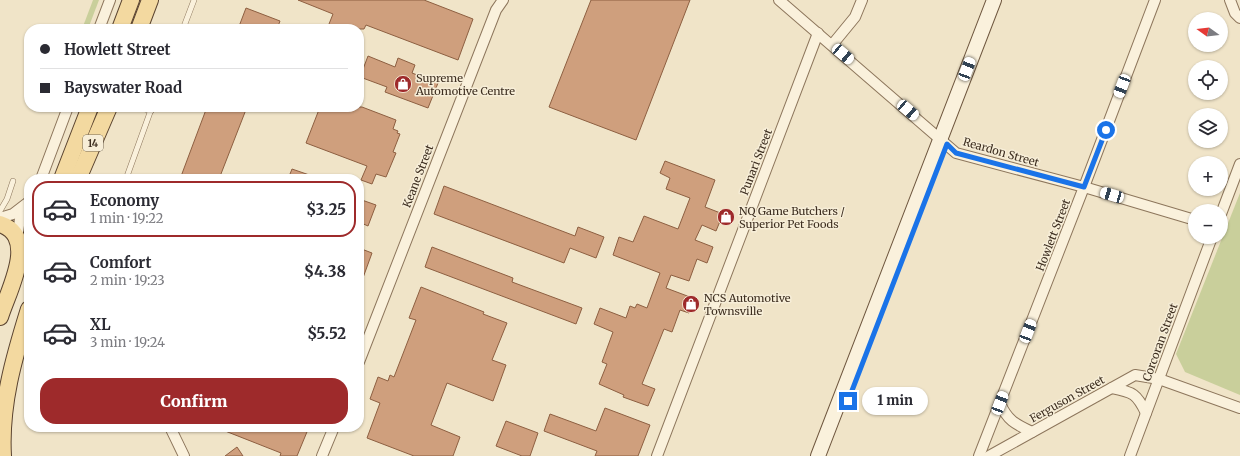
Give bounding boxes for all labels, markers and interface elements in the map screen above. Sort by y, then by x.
north arrow [1188,12,1228,52]
map controls [1188,12,1228,244]
text: Howlett Street [64,40,171,59]
car [830,42,856,66]
car [957,56,977,82]
button: locate [1188,60,1228,100]
place label: Supreme Automotive Centre [415,71,515,98]
car [1112,73,1132,99]
shop icon: Supreme Automotive Centre [393,74,413,94]
text: Bayswater Road [64,78,182,97]
car [895,98,921,122]
button: layers [1188,108,1228,148]
route start [1097,121,1115,139]
street label: Punari Street [737,126,775,197]
street label: Reardon Street [961,134,1041,170]
road number: 14 [83,135,103,151]
street label: Keane Street [400,142,437,210]
button: + [1188,156,1228,196]
car [1099,186,1125,204]
icon: car [42,191,78,227]
text: Economy [90,191,159,210]
street label: Howlett Street [1033,196,1073,273]
text: $3.25 [306,200,346,219]
place label: NQ Game Butchers / Superior Pet Foods [739,204,845,231]
button: − [1188,204,1228,244]
shop icon: NQ Game Butchers / Superior Pet Foods [716,207,736,227]
text: 1 min · 19:22 [90,210,163,227]
icon: car [42,253,78,289]
text: Comfort [90,253,151,272]
text: $4.38 [304,262,346,281]
text: 2 min · 19:23 [90,272,165,289]
place label: NCS Automotive Townsville [704,291,791,318]
shop icon: NCS Automotive Townsville [681,294,701,314]
street label: Corcoran Street [1139,300,1181,383]
icon: car [42,315,78,351]
text: XL [90,315,111,334]
car [1018,318,1038,344]
text: $5.52 [307,324,346,343]
text: 3 min · 19:24 [90,334,165,351]
street label: Ferguson Street [1027,372,1108,425]
button: Confirm [40,378,348,424]
callout: 1 min [862,387,928,415]
car [990,390,1010,416]
route end [839,392,857,410]
text: 1 min [877,392,913,409]

